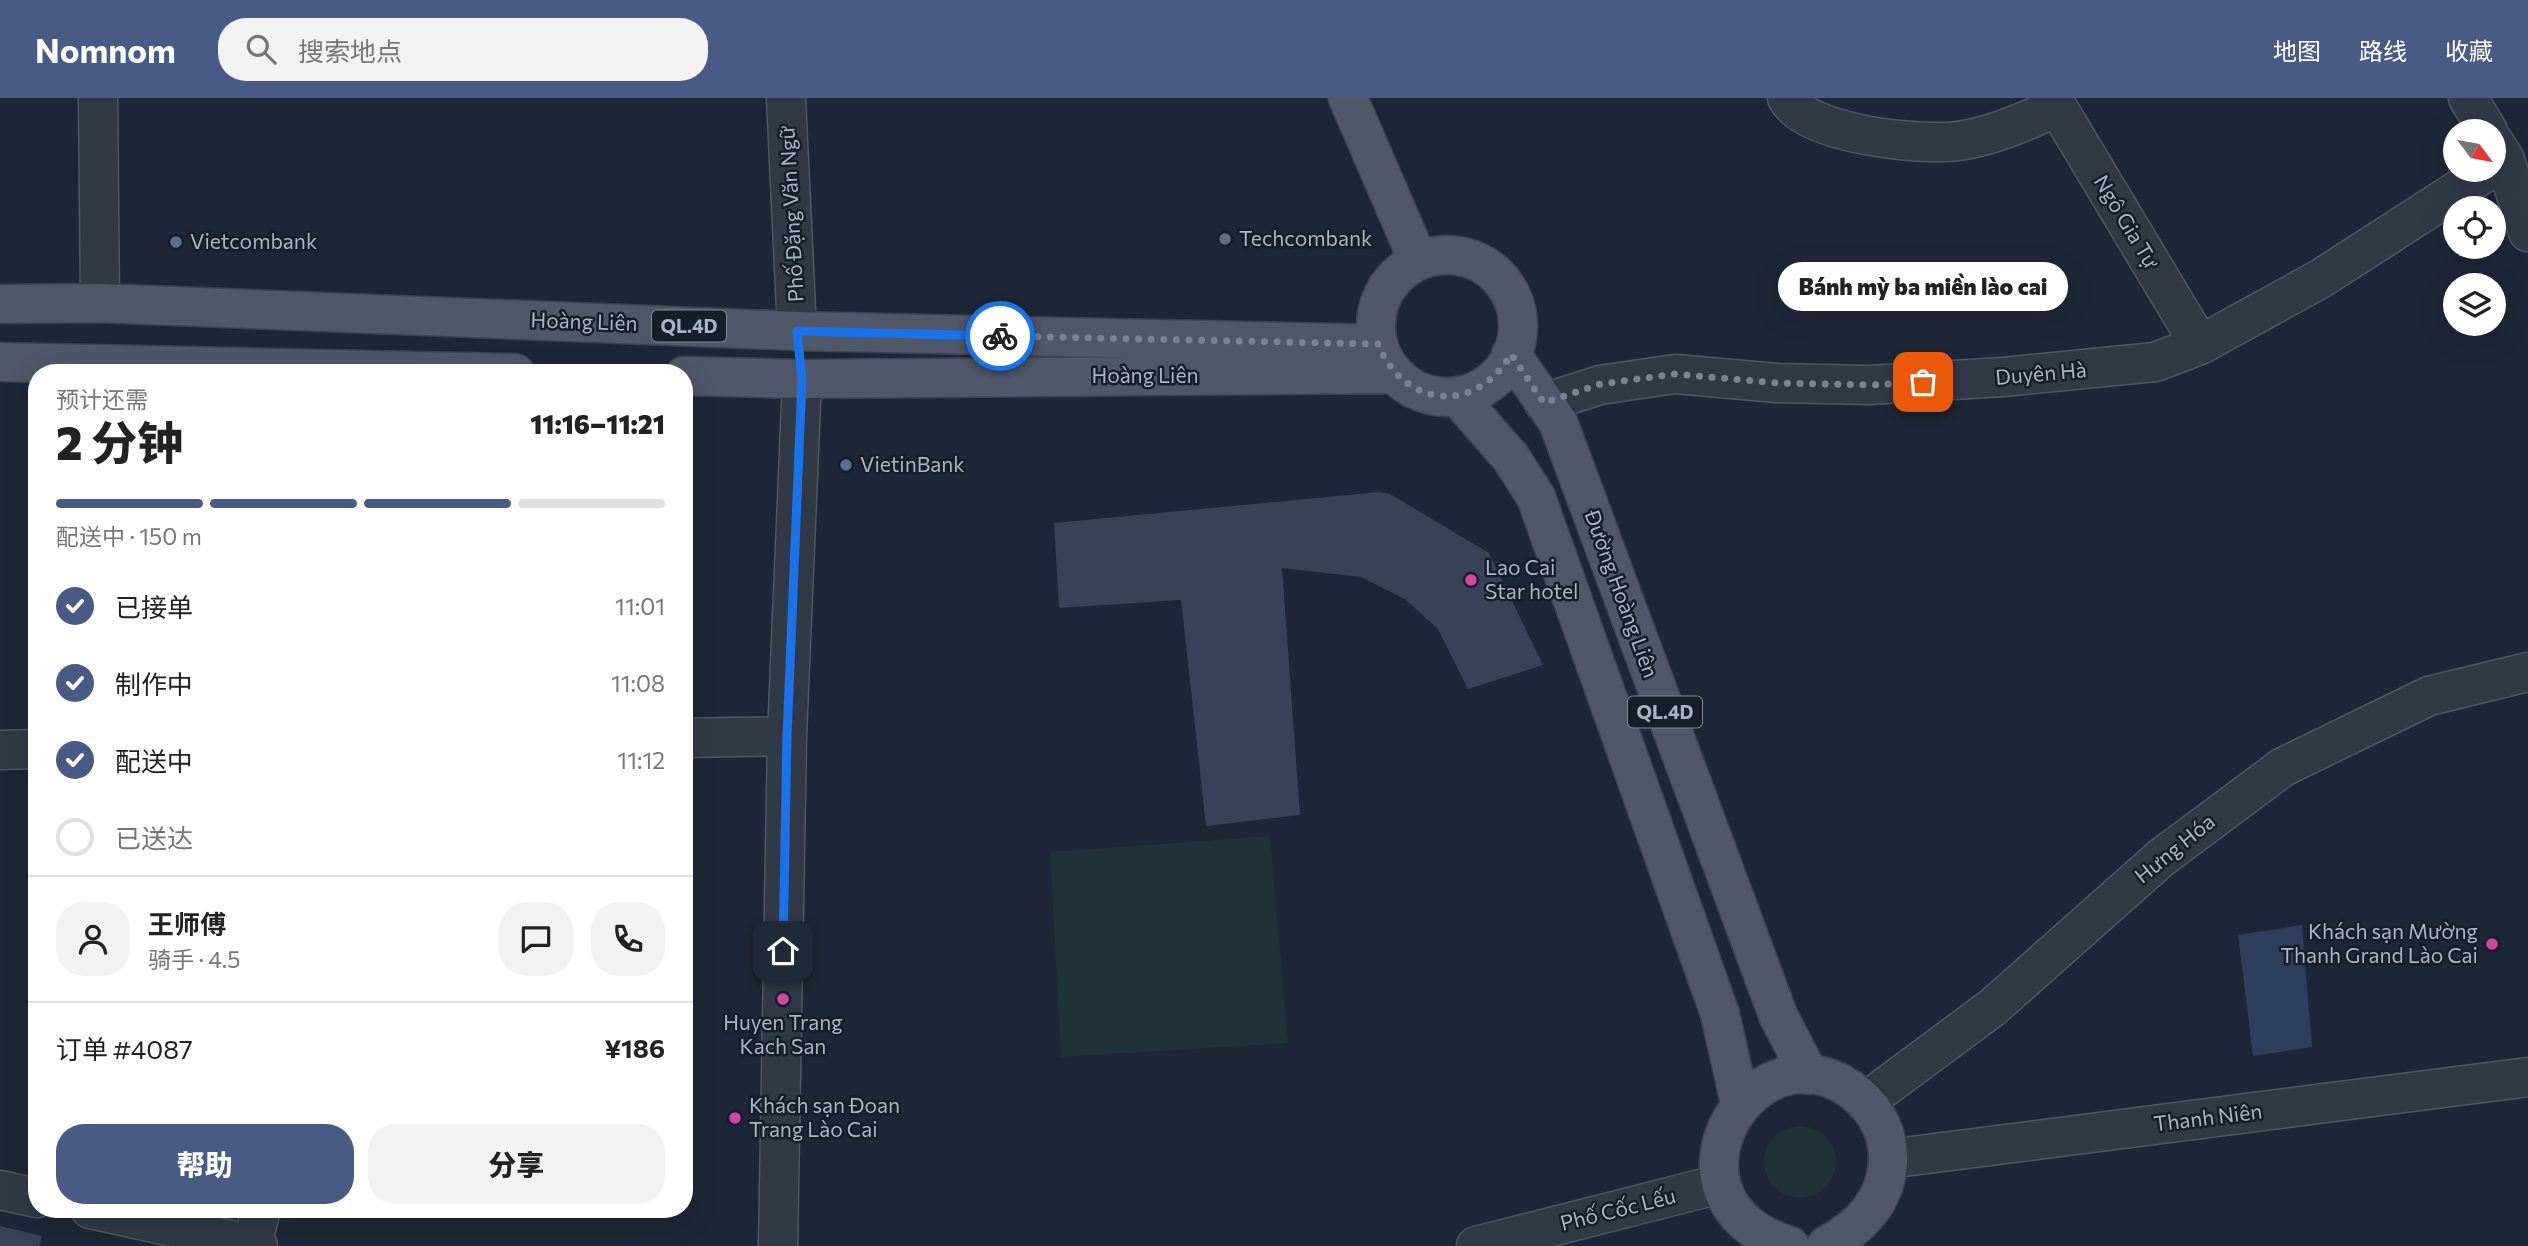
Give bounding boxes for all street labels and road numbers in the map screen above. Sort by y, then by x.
street label: Phố Đặng Văn Ngữ [773,125,808,303]
street label: Ngô Gia Tự [2090,170,2165,273]
street label: Hoàng Liên [530,306,638,335]
road number: QL.4D [652,310,726,342]
street label: Duyên Hà [1994,356,2088,389]
street label: Hoàng Liên [1091,362,1199,387]
street label: Đường Hoàng Liên [1580,505,1664,681]
road number: QL.4D [1628,696,1702,727]
street label: Hưng Hóa [2129,808,2219,888]
street label: Thanh Niên [2152,1097,2263,1136]
street label: Phố Cốc Lếu [1557,1182,1678,1235]

